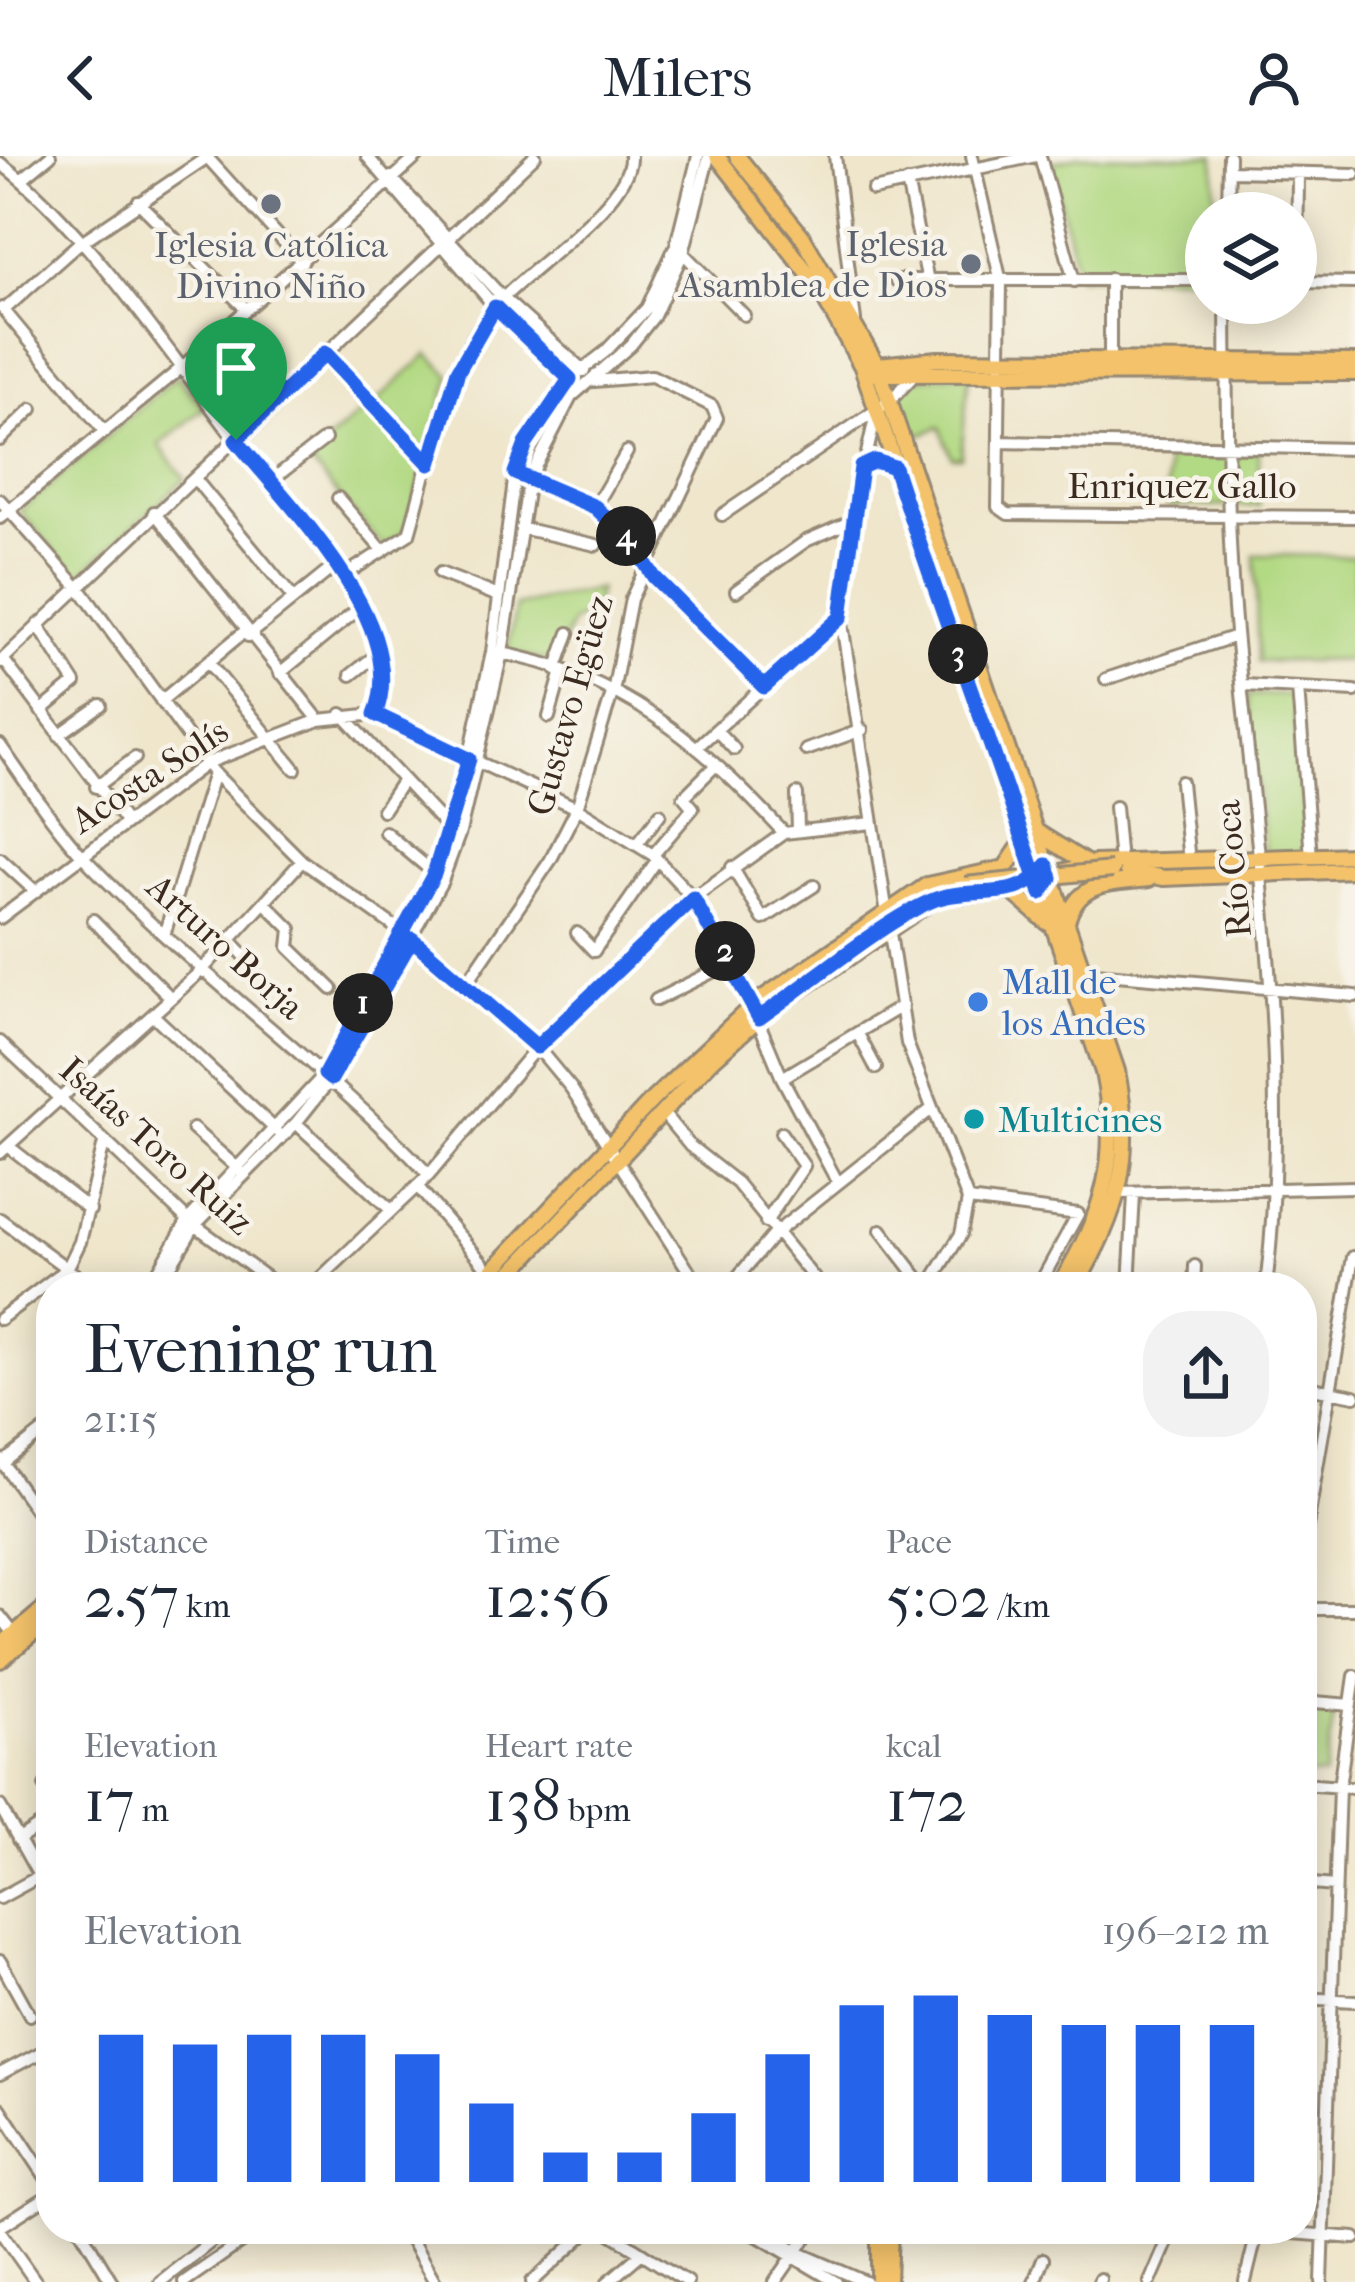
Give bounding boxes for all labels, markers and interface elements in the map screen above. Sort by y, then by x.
icon: back [48,45,114,111]
icon: person [1241,45,1307,111]
text: Milers [603,47,752,110]
marker: Iglesia Católica Divino Niño [258,191,284,217]
map controls [1185,192,1317,324]
button: layers [1185,192,1317,324]
place label: Iglesia Asamblea de Dios [677,223,947,306]
place label: Iglesia Católica Divino Niño [154,224,388,307]
marker: Iglesia Asamblea de Dios [958,251,984,277]
pin [185,317,287,440]
icon: arrive [203,335,269,401]
street label: Enriquez Gallo [1068,465,1296,507]
pin: 4 [596,506,656,566]
text: 4 [616,516,636,555]
street label: Gustavo Egüez [518,590,621,820]
pin: 3 [928,624,988,684]
text: 3 [951,634,965,673]
street label: Acosta Solís [62,710,236,843]
street label: Río Coca [1206,798,1260,939]
street label: Arturo Borja [137,864,313,1028]
pin: 2 [695,921,755,981]
text: 2 [717,931,733,970]
place label: Mall de los Andes [1001,961,1146,1044]
pin: 1 [333,973,393,1033]
text: 1 [357,983,369,1022]
marker: Mall de los Andes [965,989,991,1015]
street label: Isaías Toro Ruiz [51,1048,261,1243]
place label: Multicines [998,1099,1162,1141]
marker: Multicines [961,1106,987,1132]
button: share [1143,1311,1269,1437]
text: Evening run [84,1312,437,1389]
text: 21:15 [84,1396,158,1442]
text: Distance [84,1523,208,1562]
text: Time [485,1523,560,1562]
text: Pace [886,1523,952,1562]
text: 2.57 [84,1562,179,1633]
text: 12:56 [485,1562,610,1633]
text: 5:02 [886,1562,990,1633]
text: km [179,1587,230,1626]
text: /km [990,1587,1050,1626]
text: Elevation [84,1727,217,1766]
text: Heart rate [485,1727,633,1766]
text: kcal [886,1727,942,1766]
text: 17 [84,1766,134,1837]
text: 138 [485,1766,561,1837]
text: 172 [886,1766,967,1837]
text: m [134,1791,169,1830]
text: bpm [561,1791,631,1830]
text: Elevation [84,1908,242,1954]
text: 196–212 m [1102,1908,1269,1954]

